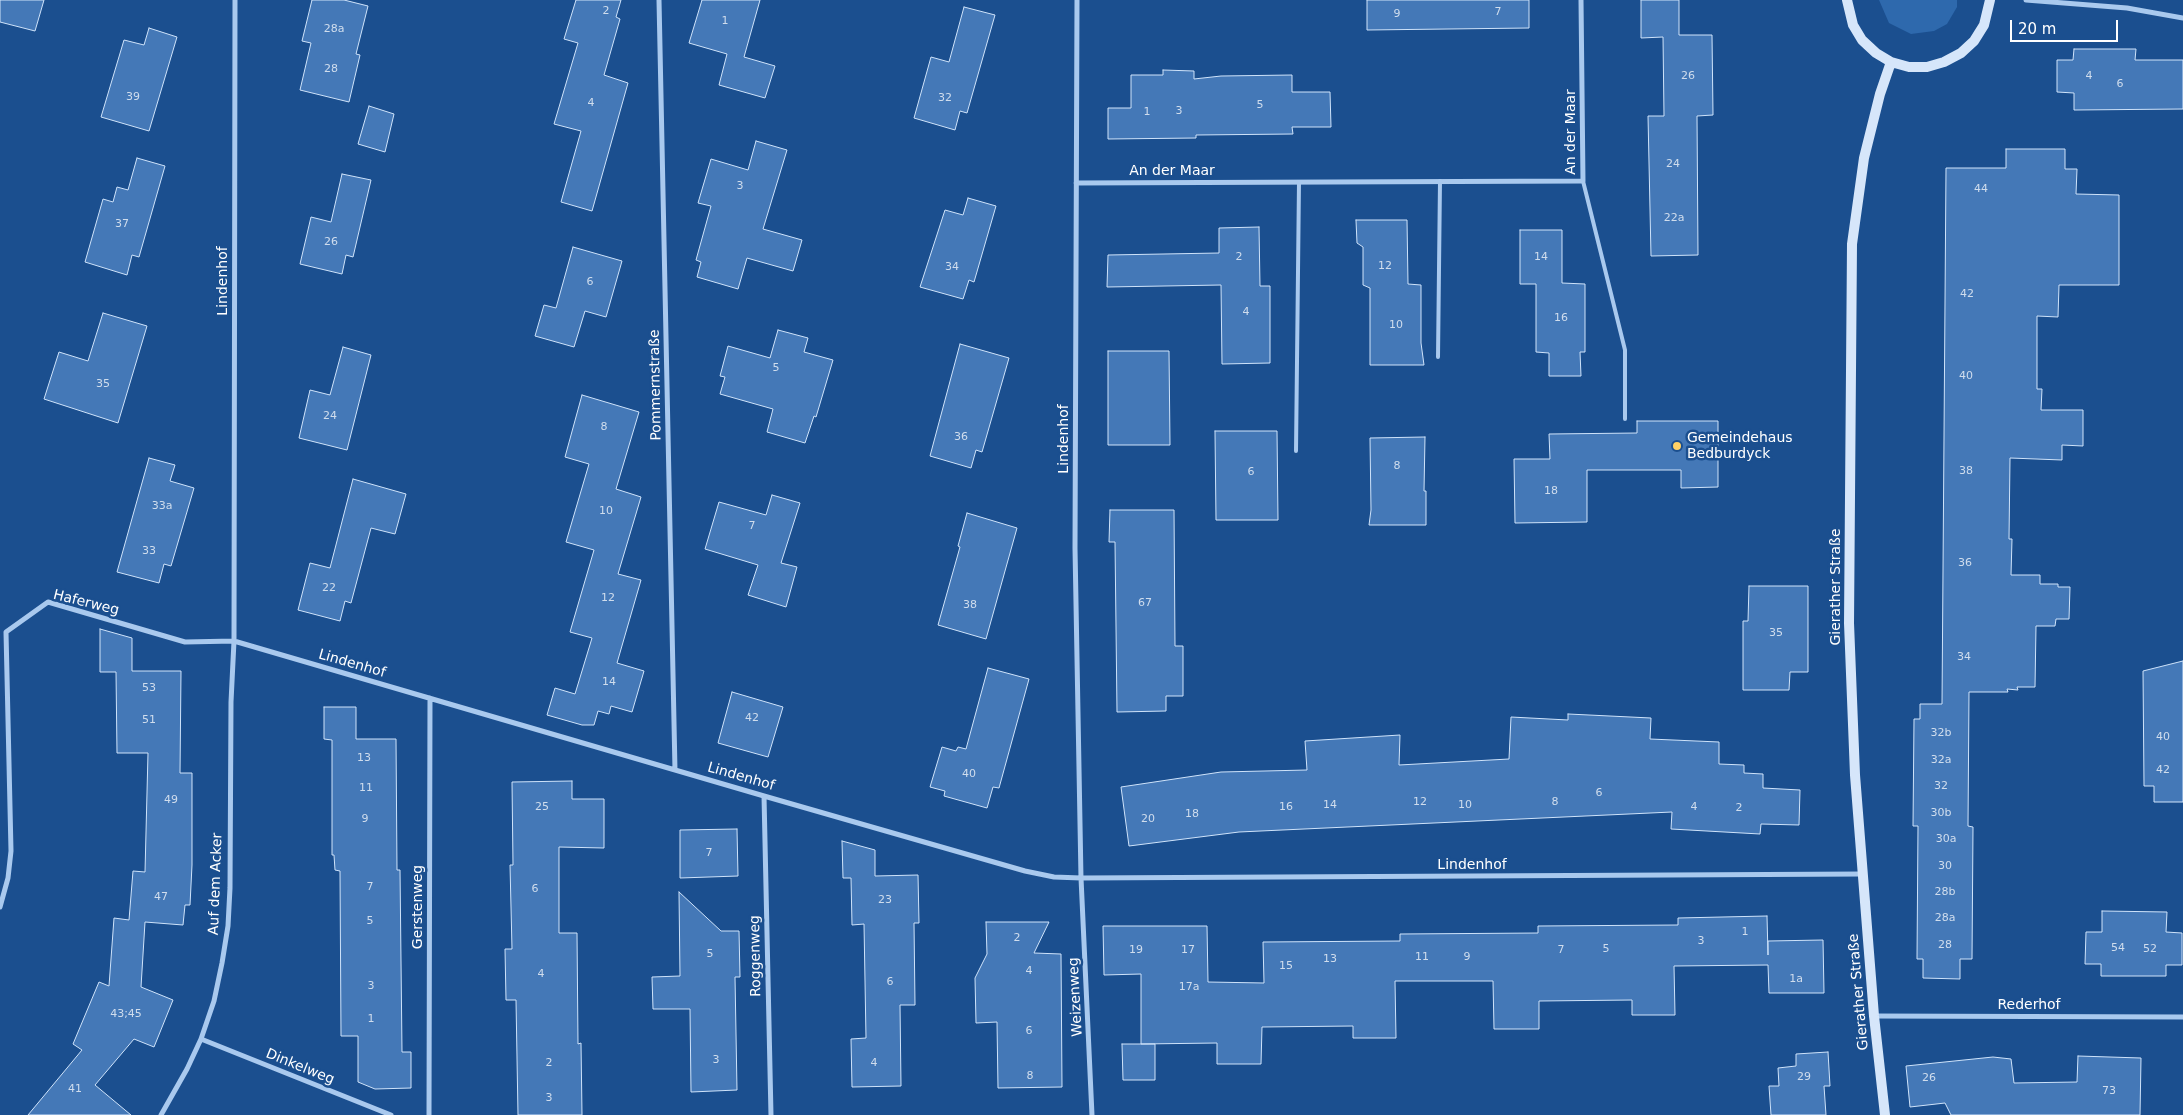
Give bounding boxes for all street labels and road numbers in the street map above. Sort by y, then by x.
street label: An der Maar [1563,89,1579,175]
street label: An der Maar [1129,163,1215,179]
street label: Lindenhof [215,246,231,316]
street label: Pommernstraße [647,329,665,441]
street label: Lindenhof [1056,404,1072,474]
street label: Gierather Straße [1828,528,1844,646]
street label: Haferweg [51,587,121,619]
street label: Lindenhof [316,646,388,682]
street label: Lindenhof [705,759,777,795]
street label: Auf dem Acker [206,833,226,935]
street label: Lindenhof [1437,857,1507,873]
street label: Gerstenweg [410,865,426,949]
street label: Roggenweg [747,915,765,997]
street label: Gierather Straße [1846,933,1872,1051]
street label: Weizenweg [1066,957,1086,1037]
street label: Rederhof [1997,997,2061,1013]
street label: Dinkelweg [263,1046,337,1088]

